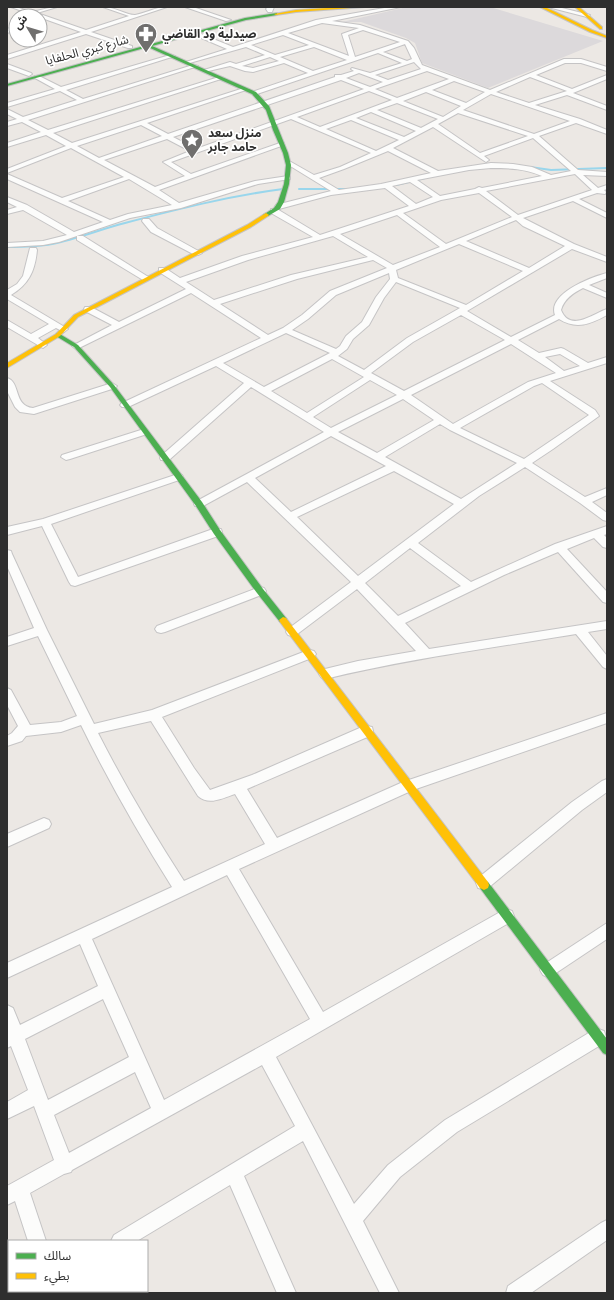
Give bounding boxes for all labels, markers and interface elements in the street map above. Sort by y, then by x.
north arrow [8,8,48,48]
text: ش [10,12,30,32]
pharmacy icon: صيدلية ود القاضي [133,21,159,54]
place label: صيدلية ود القاضي [162,26,257,44]
street label: شارع كبري الحلفايا [44,31,131,71]
place label: منزل سعد حامد جابر [207,125,262,155]
place icon: منزل سعد حامد جابر [179,127,205,160]
legend [8,1240,148,1292]
text: سالك [44,1248,71,1264]
text: بطيء [44,1268,70,1286]

